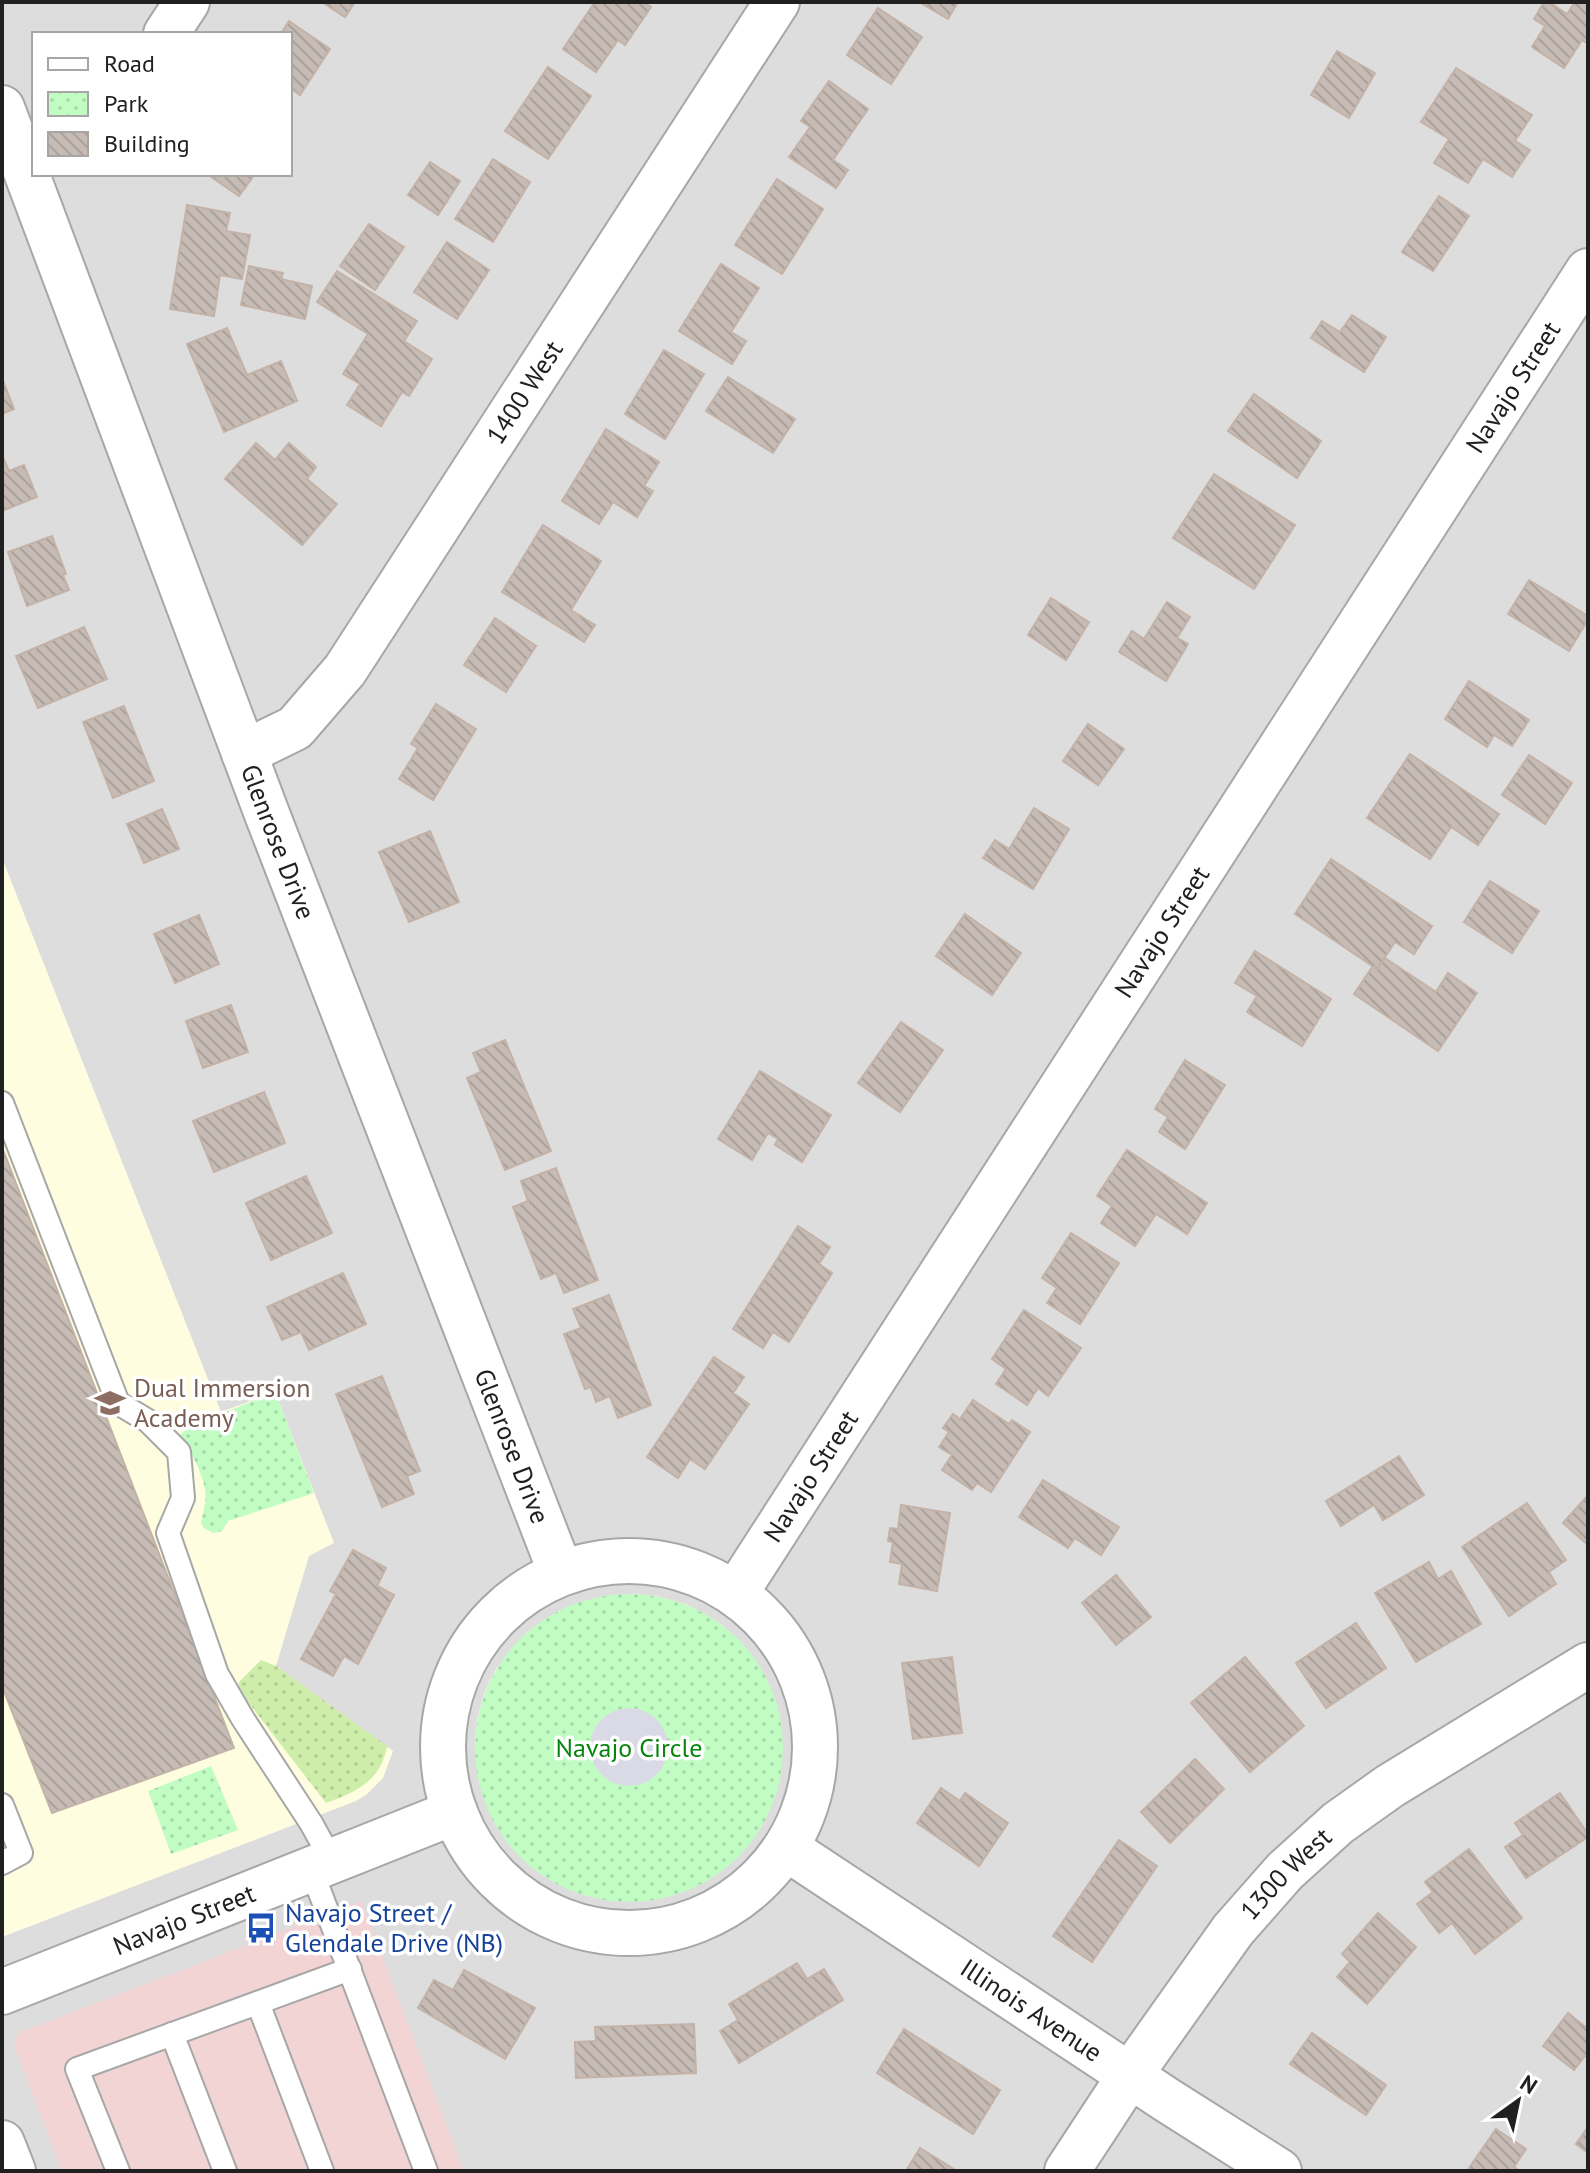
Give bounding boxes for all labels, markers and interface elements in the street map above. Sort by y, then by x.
legend [32,32,292,176]
text: Road [104,48,155,79]
text: Park [104,88,149,119]
text: Building [104,128,190,159]
street label: Navajo Street [1458,315,1567,459]
street label: 1400 West [479,334,570,450]
street label: Glenrose Drive [234,760,323,924]
street label: Navajo Street [1107,859,1216,1003]
street label: Glenrose Drive [467,1364,557,1528]
place label: Dual Immersion Academy [134,1371,310,1434]
school or university icon: Dual Immersion Academy [93,1386,127,1420]
street label: Navajo Street [756,1404,865,1548]
park label: Navajo Circle [556,1731,702,1764]
street label: 1300 West [1233,1820,1338,1926]
street label: Navajo Street [108,1876,260,1962]
place label: Navajo Street / Glendale Drive (NB) [285,1896,503,1959]
bus stop icon: Navajo Street / Glendale Drive (NB) [244,1911,278,1945]
street label: Illinois Avenue [954,1951,1109,2069]
north arrow [1478,2061,1558,2141]
text: N [1515,2069,1543,2100]

